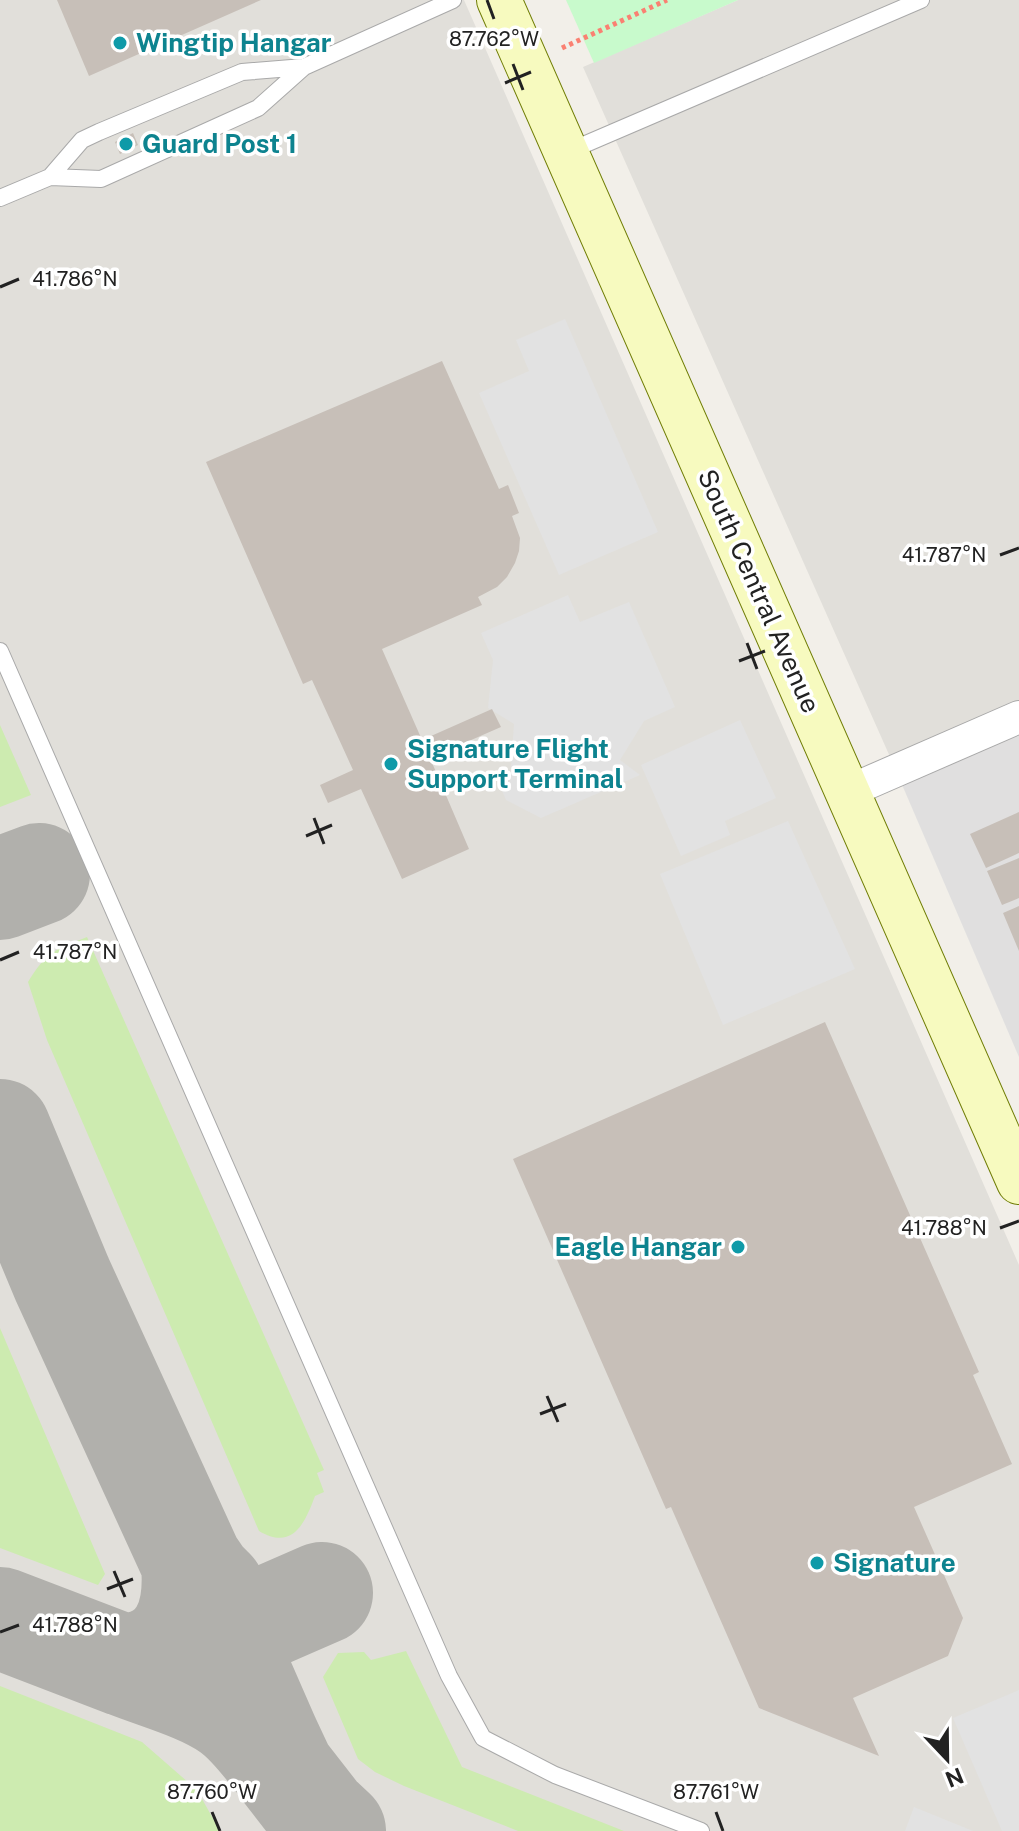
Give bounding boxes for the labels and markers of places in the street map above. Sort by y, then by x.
place label: Wingtip Hangar [136,27,332,58]
marker: Wingtip Hangar [111,34,129,52]
place label: Guard Post 1 [142,128,297,159]
marker: Guard Post 1 [117,135,135,153]
place label: Signature Flight Support Terminal [407,733,623,794]
marker: Signature Flight Support Terminal [382,755,400,773]
place label: Eagle Hangar [554,1231,722,1262]
marker: Eagle Hangar [729,1238,747,1256]
place label: Signature [833,1547,956,1578]
marker: Signature [808,1554,826,1572]

